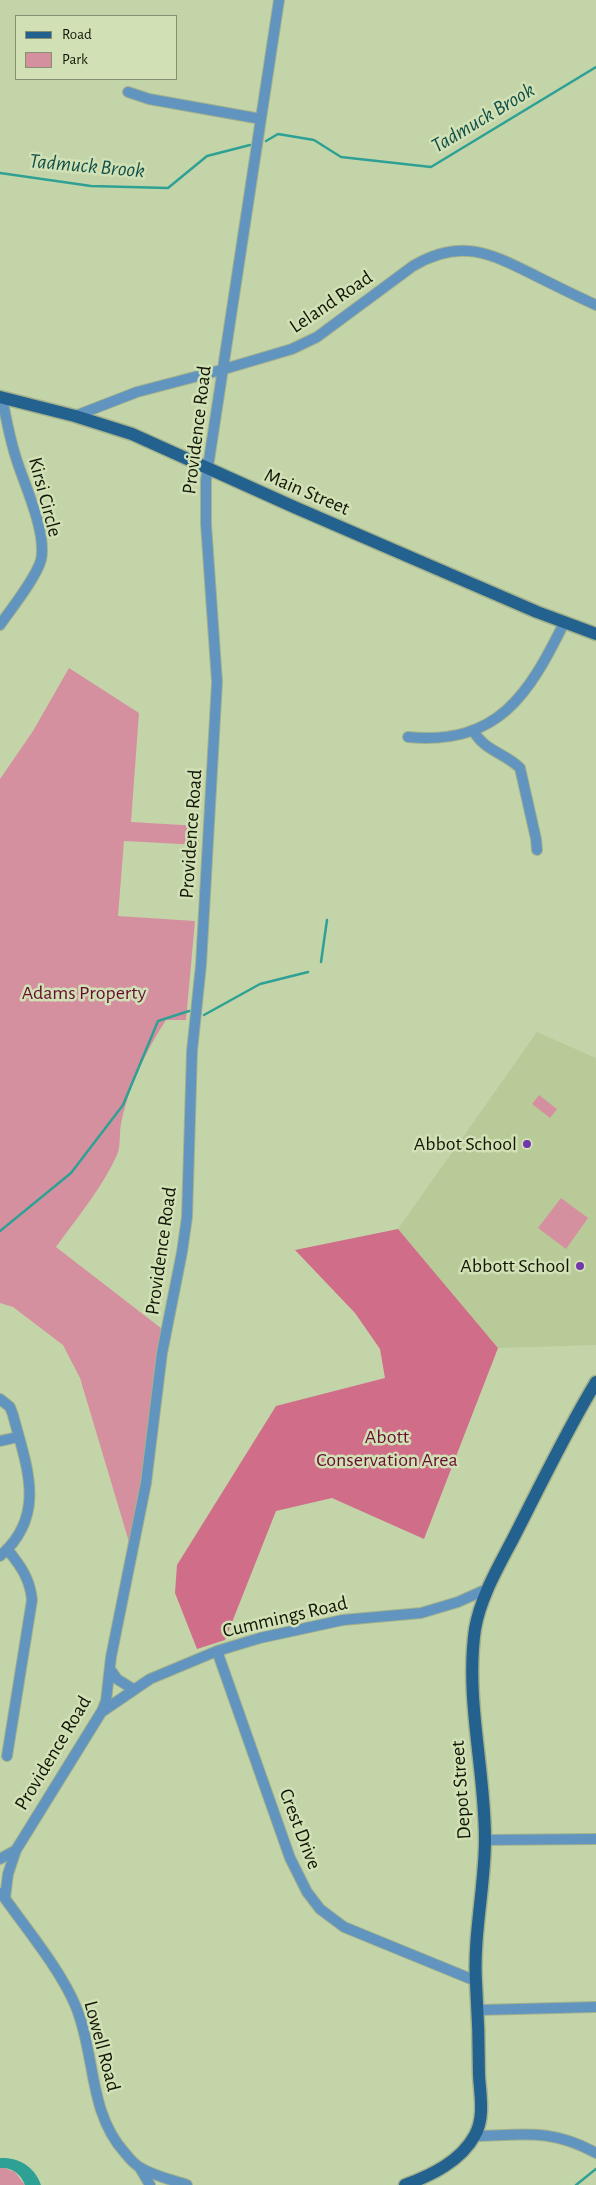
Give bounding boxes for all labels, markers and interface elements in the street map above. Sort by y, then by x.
legend [15,15,178,80]
text: Road [62,27,92,42]
text: Park [62,52,88,67]
water label: Tadmuck Brook [427,77,539,159]
water label: Tadmuck Brook [28,148,146,184]
street label: Leland Road [285,265,377,339]
street label: Providence Road [177,364,217,496]
street label: Kirsi Circle [23,455,67,539]
street label: Main Street [261,463,353,521]
street label: Providence Road [175,769,207,899]
park label: Adams Property [22,981,146,1005]
place label: Abbot School [414,1132,517,1156]
marker: Abbot School [521,1138,533,1150]
street label: Providence Road [140,1185,182,1317]
place label: Abbott School [460,1254,570,1278]
marker: Abbott School [574,1260,586,1272]
park label: Abott Conservation Area [316,1425,458,1472]
street label: Cummings Road [220,1591,350,1643]
street label: Providence Road [9,1691,97,1815]
street label: Depot Street [446,1740,476,1840]
street label: Crest Drive [274,1785,326,1873]
street label: Lowell Road [78,1998,126,2094]

